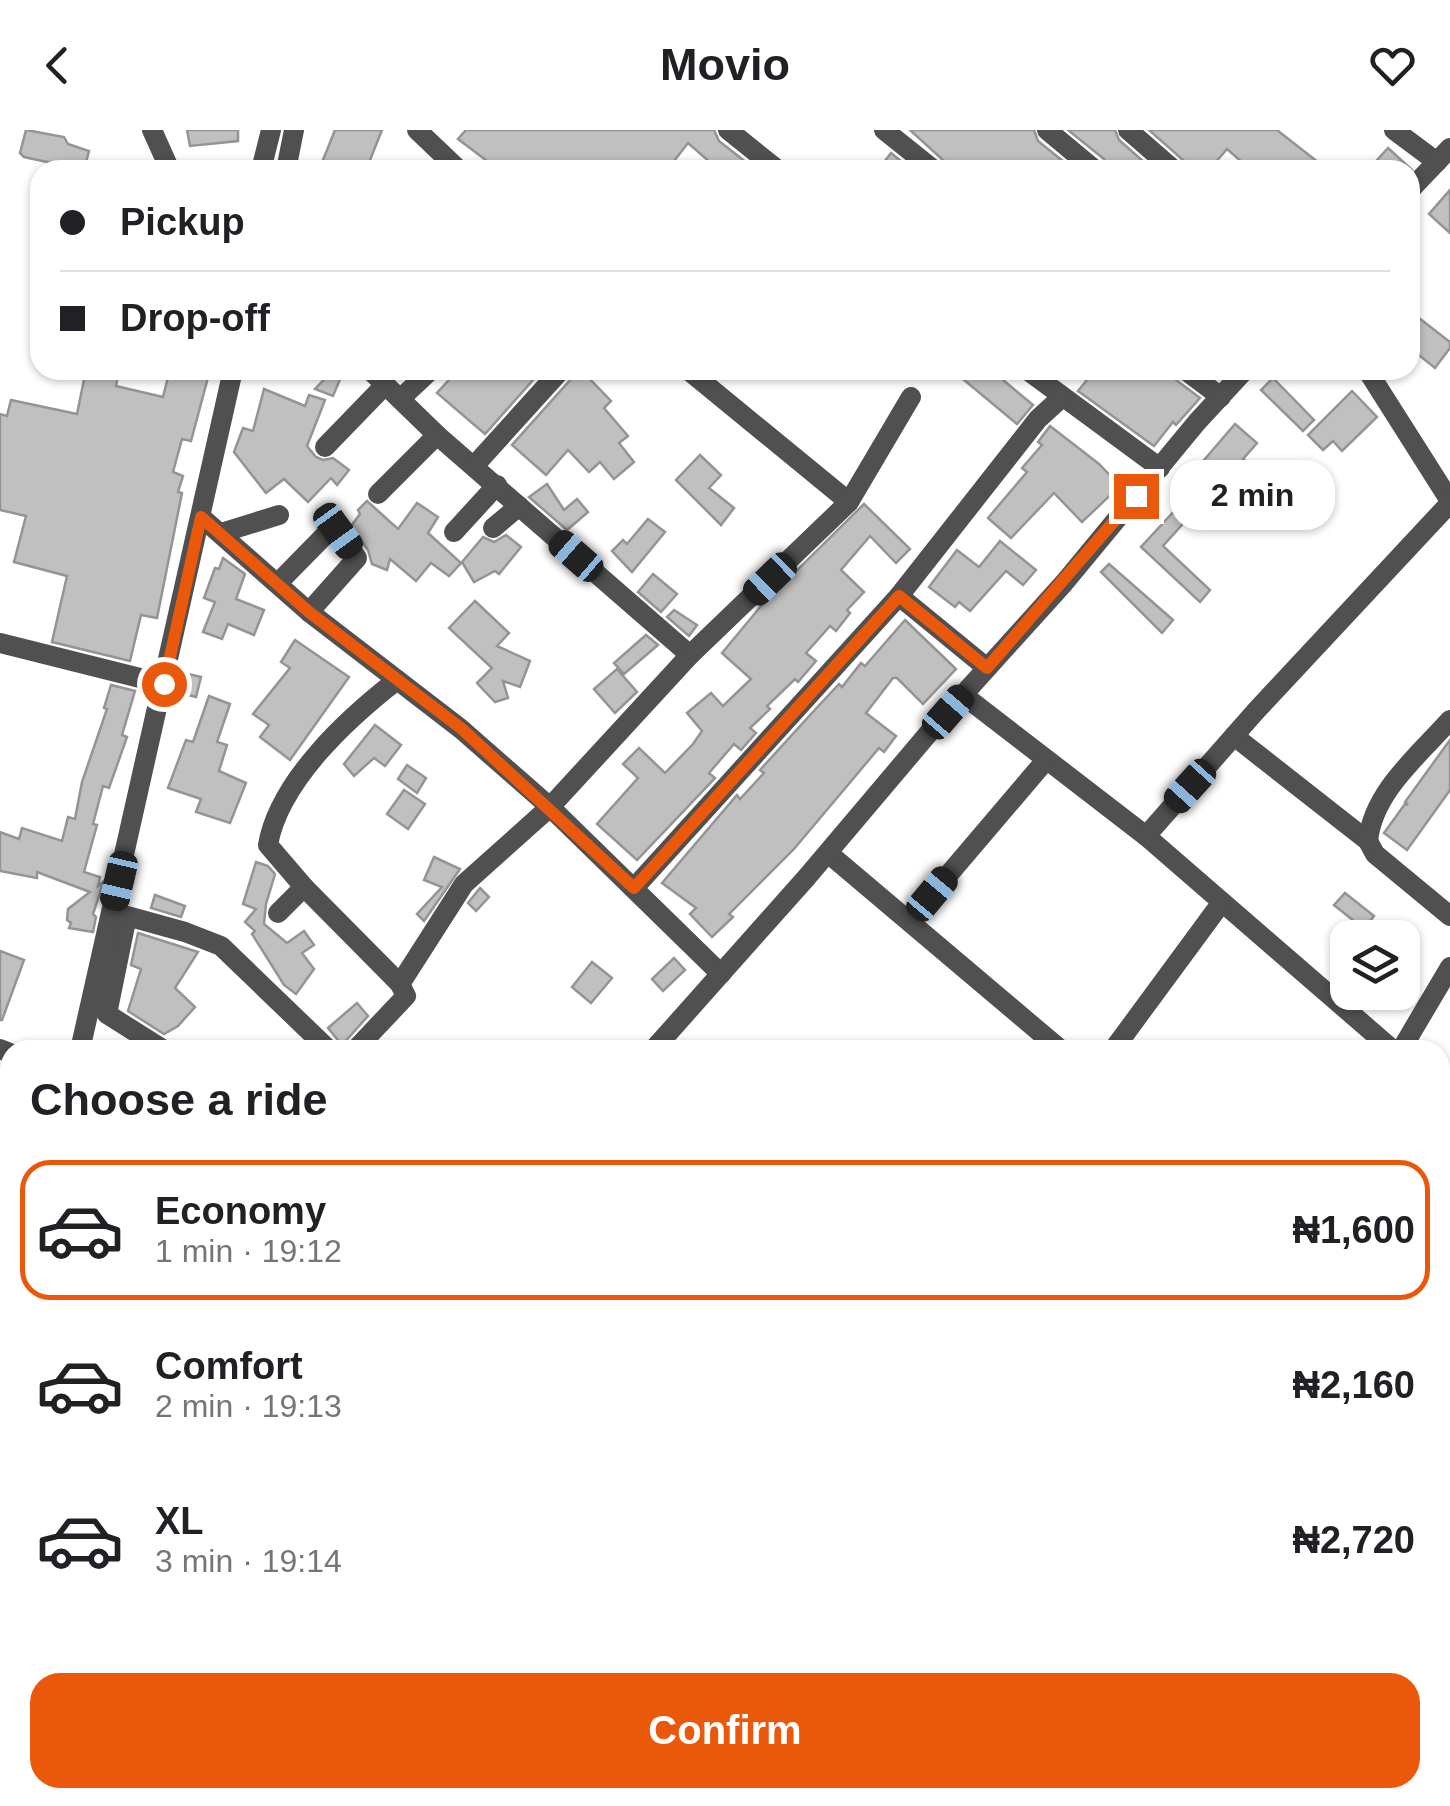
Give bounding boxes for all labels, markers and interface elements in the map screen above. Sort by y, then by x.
icon: back [30,38,85,93]
icon: heart [1365,38,1420,93]
text: Movio [660,39,790,90]
text: Pickup [120,201,245,243]
text: Drop-off [120,297,270,339]
callout: 2 min [1171,461,1336,531]
route end [1114,474,1159,519]
text: 2 min [1211,477,1294,513]
car [308,498,368,564]
car [544,525,608,587]
car [738,547,802,611]
route start [142,662,187,707]
car [917,680,979,744]
car [1159,754,1221,818]
car [98,848,140,914]
car [901,861,963,927]
map controls [1330,920,1420,1010]
button: layers [1330,920,1420,1010]
text: Choose a ride [30,1074,328,1125]
icon: car [35,1185,125,1275]
text: Economy [155,1190,326,1232]
text: ₦1,600 [1292,1209,1415,1251]
text: 1 min · 19:12 [155,1233,342,1269]
icon: car [35,1340,125,1430]
text: Comfort [155,1345,303,1387]
text: ₦2,160 [1292,1364,1415,1406]
text: 2 min · 19:13 [155,1388,342,1424]
icon: car [35,1495,125,1585]
text: XL [155,1500,204,1542]
text: ₦2,720 [1292,1519,1415,1561]
text: 3 min · 19:14 [155,1543,342,1579]
button: Confirm [30,1673,1420,1788]

